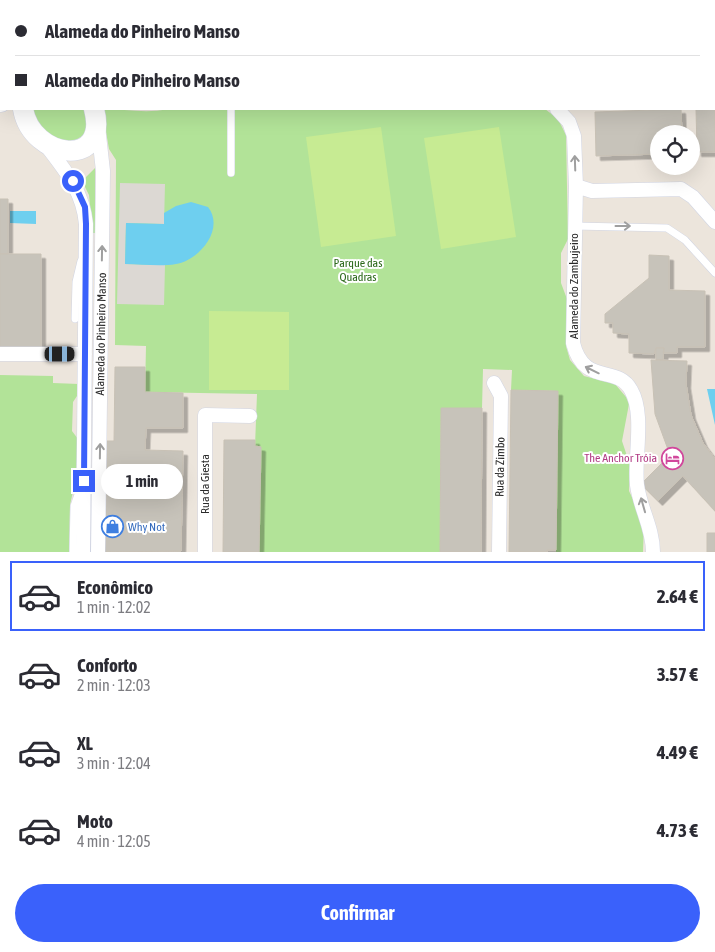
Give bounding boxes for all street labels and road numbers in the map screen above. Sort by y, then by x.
street label: Alameda do Zambujeiro [567,233,581,339]
street label: Alameda do Pinheiro Manso [93,272,109,396]
street label: Rua da Zimbo [492,436,508,497]
street label: Rua da Giesta [198,454,212,514]

